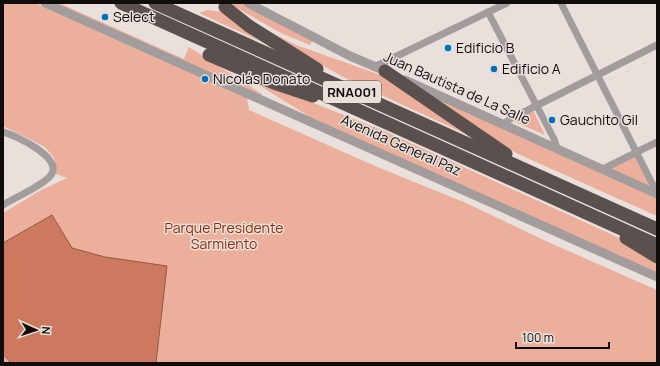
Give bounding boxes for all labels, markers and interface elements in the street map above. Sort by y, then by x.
place label: Select [113,7,155,26]
marker: Select [100,12,110,22]
place label: Edificio B [456,38,515,57]
marker: Edificio B [443,43,453,53]
street label: Juan Bautista de La Salle [381,47,534,129]
place label: Edificio A [502,59,561,78]
marker: Edificio A [489,64,499,74]
place label: Nicolás Donato [213,69,310,88]
marker: Nicolás Donato [200,74,210,84]
road number: RNA001 [323,81,381,103]
street label: Avenida General Paz [338,109,464,180]
place label: Gauchito Gil [560,110,638,129]
marker: Gauchito Gil [547,115,557,125]
park label: Parque Presidente Sarmiento [165,218,283,253]
north arrow [16,310,56,350]
scale bar [516,324,609,350]
text: N [39,326,54,335]
text: 100 m [522,329,554,346]

